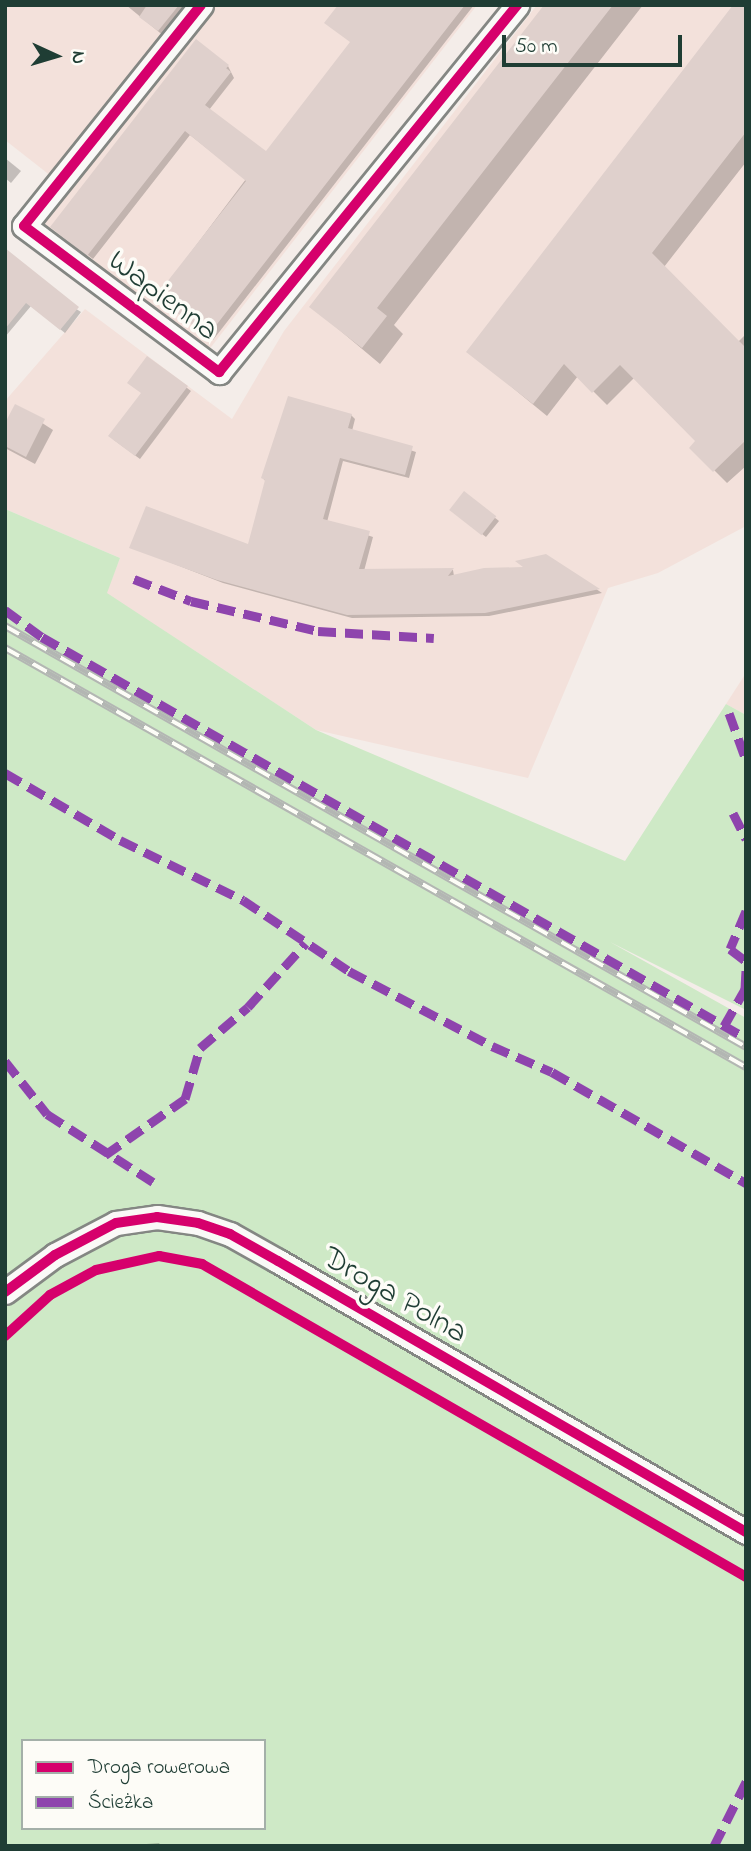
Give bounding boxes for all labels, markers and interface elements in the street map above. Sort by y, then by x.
north arrow [21,21,91,91]
scale bar [506,21,686,65]
text: 50 m [515,32,558,62]
text: N [64,50,91,65]
street label: Wapienna [99,243,225,351]
street label: Droga Polna [315,1240,473,1354]
legend [21,1739,266,1830]
text: Droga rowerowa [88,1753,230,1783]
text: Ścieżka [88,1788,153,1818]

